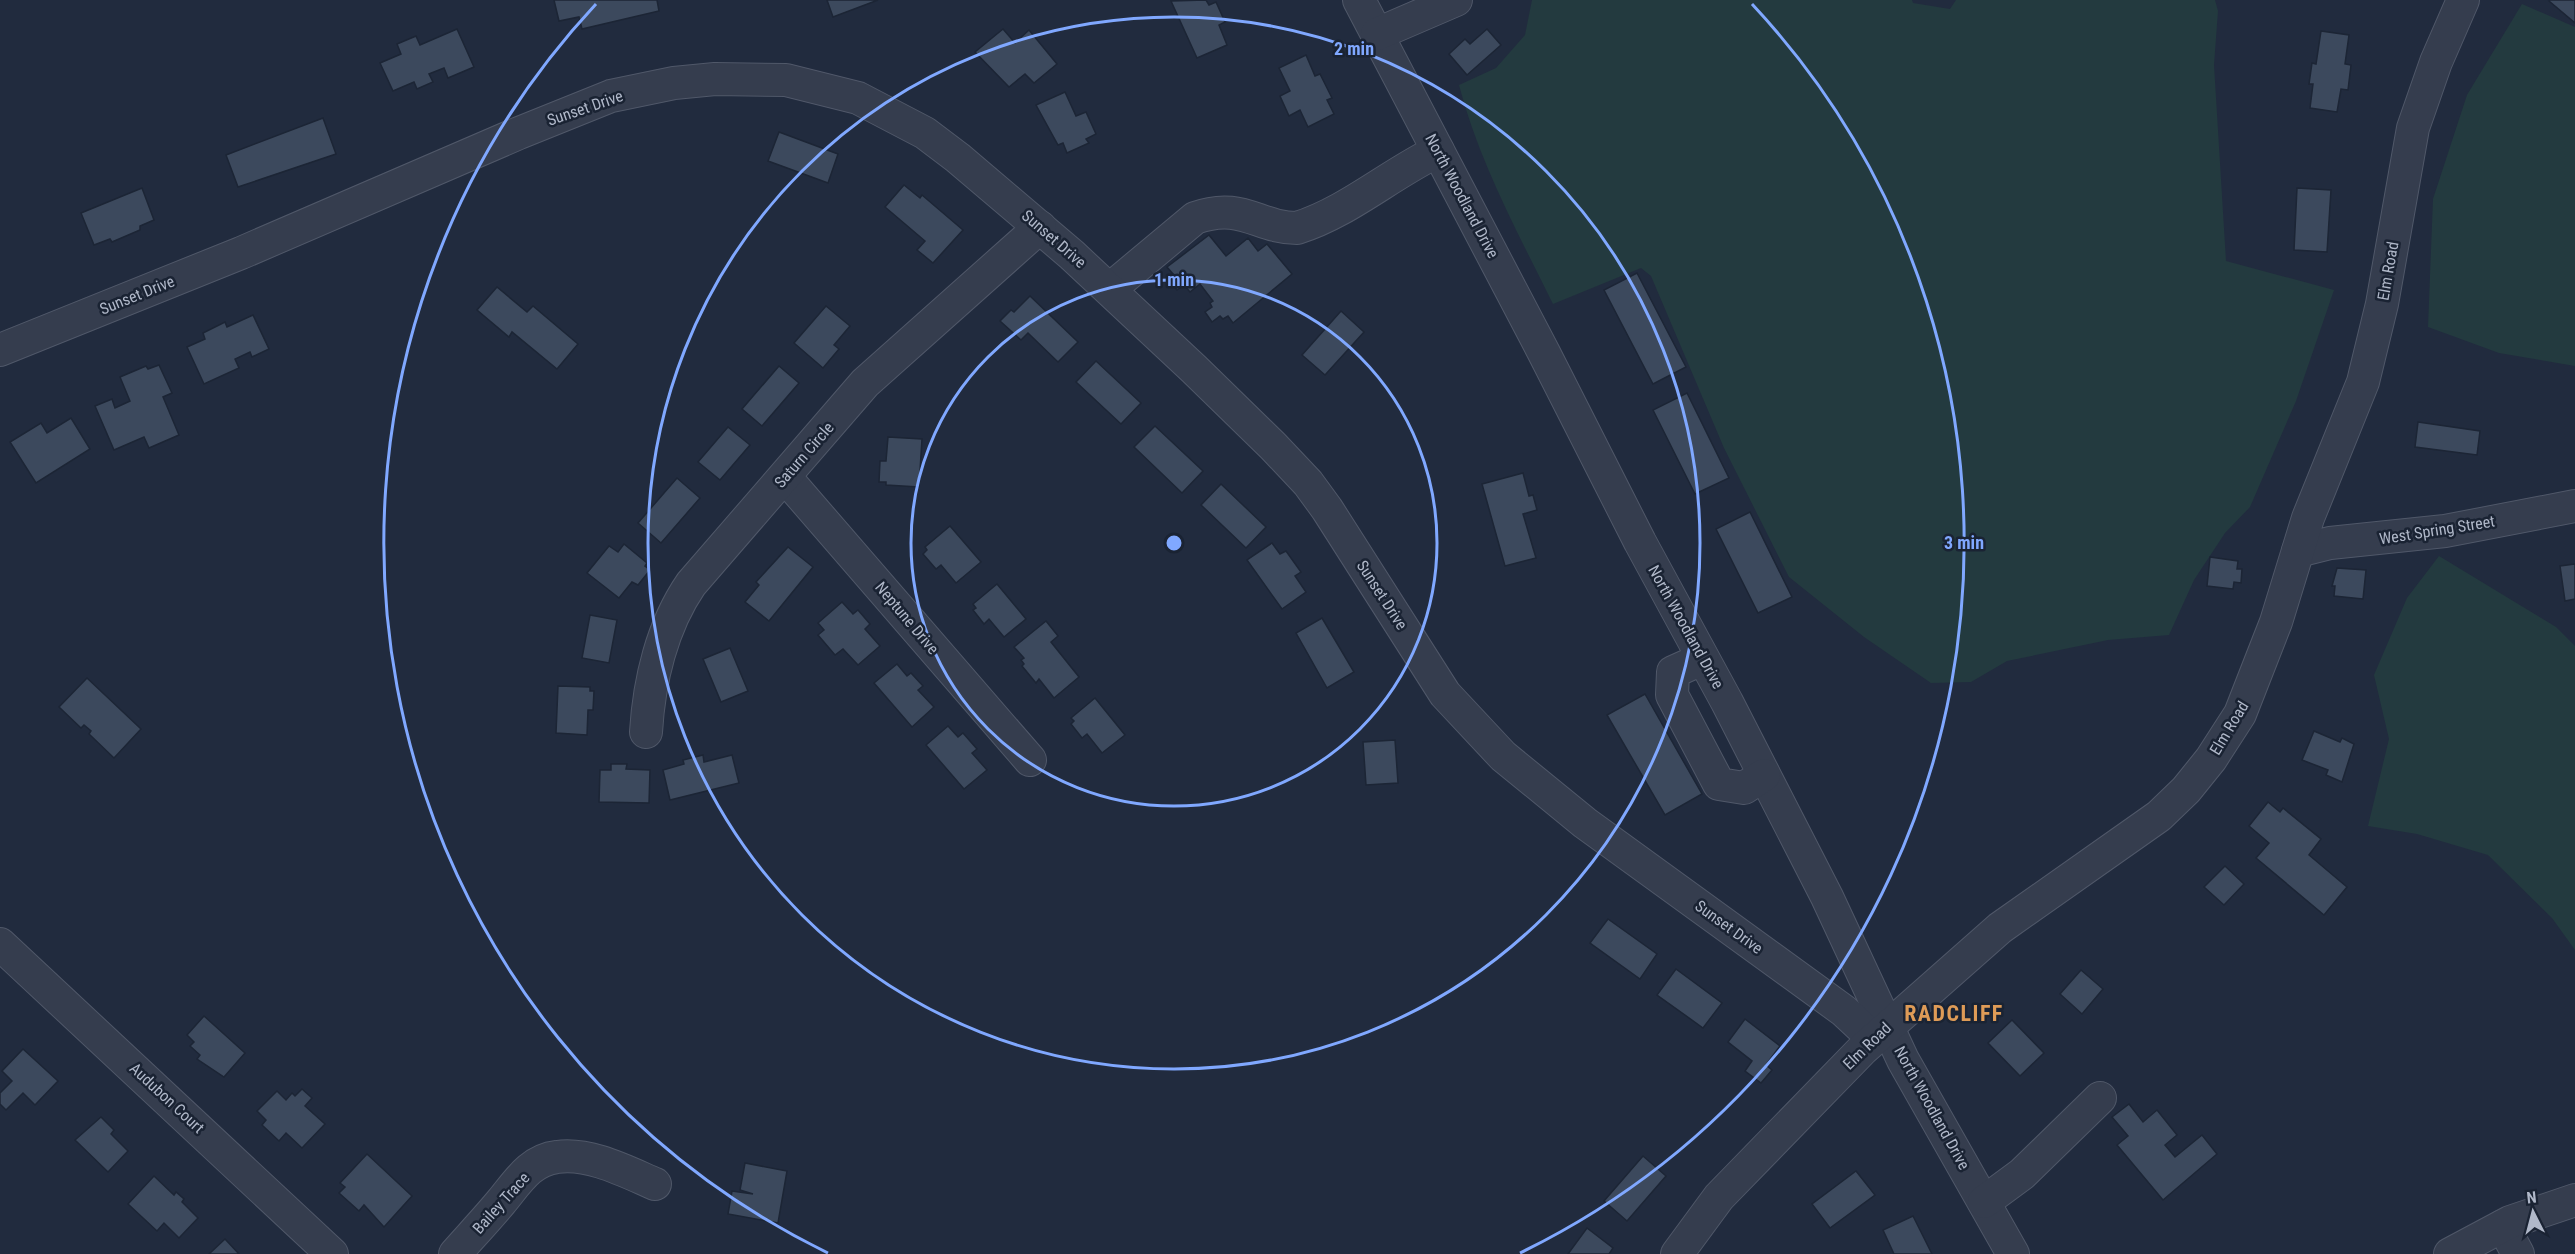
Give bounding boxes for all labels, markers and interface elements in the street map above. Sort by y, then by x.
text: 2 min [1334,38,1374,59]
street label: Sunset Drive [545,86,625,130]
street label: North Woodland Drive [1421,131,1503,261]
street label: Sunset Drive [1018,206,1090,272]
street label: Elm Road [2373,240,2403,302]
text: 1 min [1154,269,1194,290]
street label: Sunset Drive [97,271,177,319]
street label: Saturn Circle [770,418,838,492]
street label: West Spring Street [2378,511,2496,549]
text: 3 min [1944,532,1984,553]
centre of rings [1164,533,1184,553]
street label: Sunset Drive [1353,557,1411,633]
street label: North Woodland Drive [1644,562,1728,692]
street label: Neptune Drive [871,578,943,658]
street label: Elm Road [2206,698,2252,758]
street label: Sunset Drive [1691,896,1767,958]
district label: RADCLIFF [1904,1001,2004,1026]
street label: Elm Road [1839,1019,1895,1073]
street label: North Woodland Drive [1890,1043,1974,1173]
street label: Audubon Court [126,1059,208,1137]
street label: Bailey Trace [469,1168,533,1238]
north arrow [2503,1182,2563,1242]
text: N [2526,1188,2537,1208]

